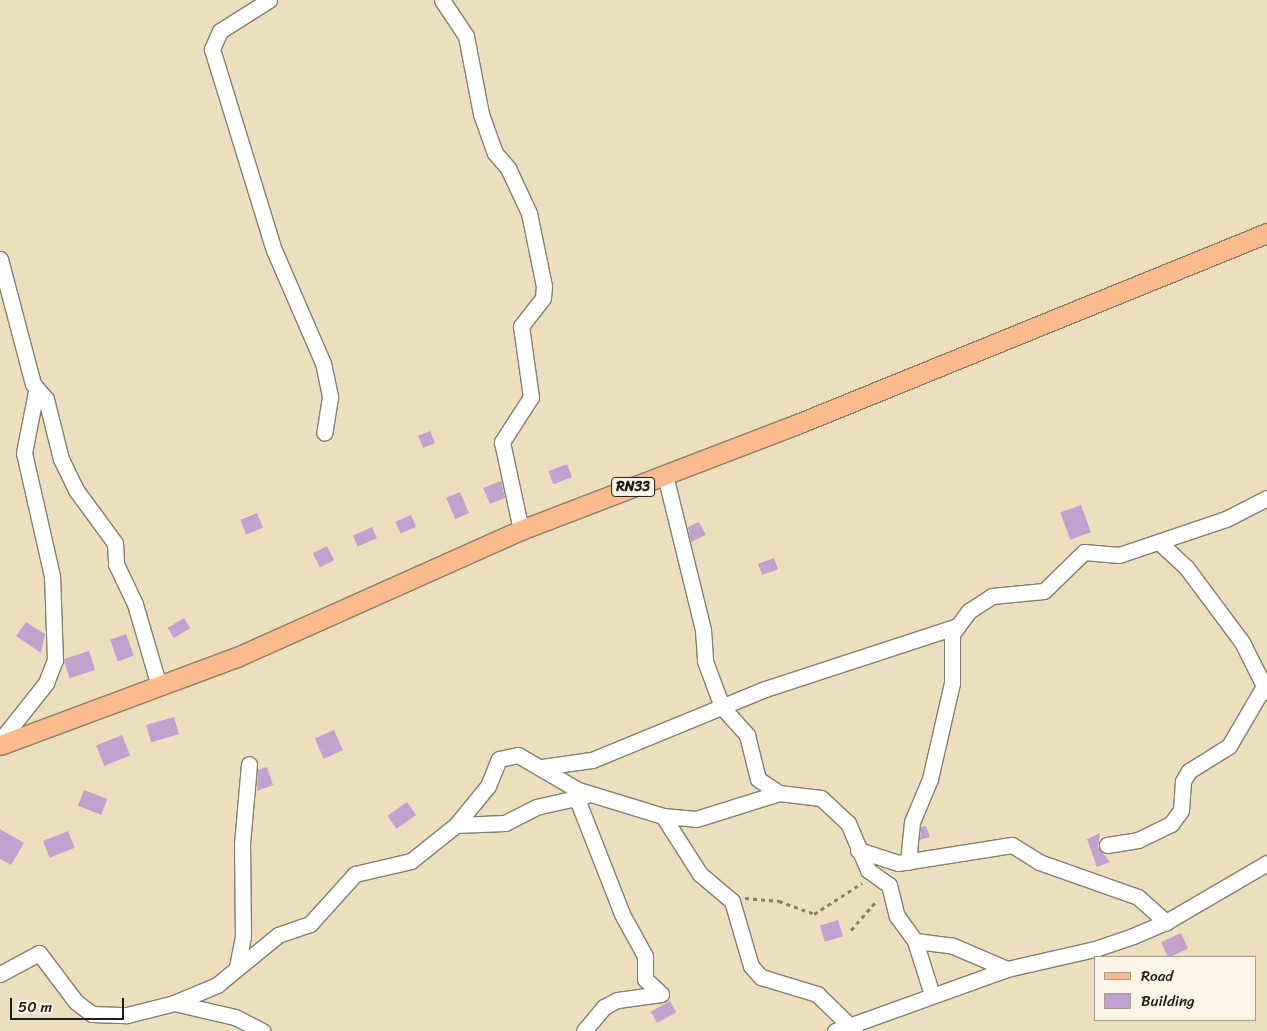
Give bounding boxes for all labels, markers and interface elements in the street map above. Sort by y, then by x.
road number: RN33 [610,476,656,498]
legend [1094,956,1257,1021]
text: Road [1141,963,1173,989]
scale bar [12,988,126,1020]
text: Building [1141,988,1195,1014]
text: 50 m [18,994,52,1020]

